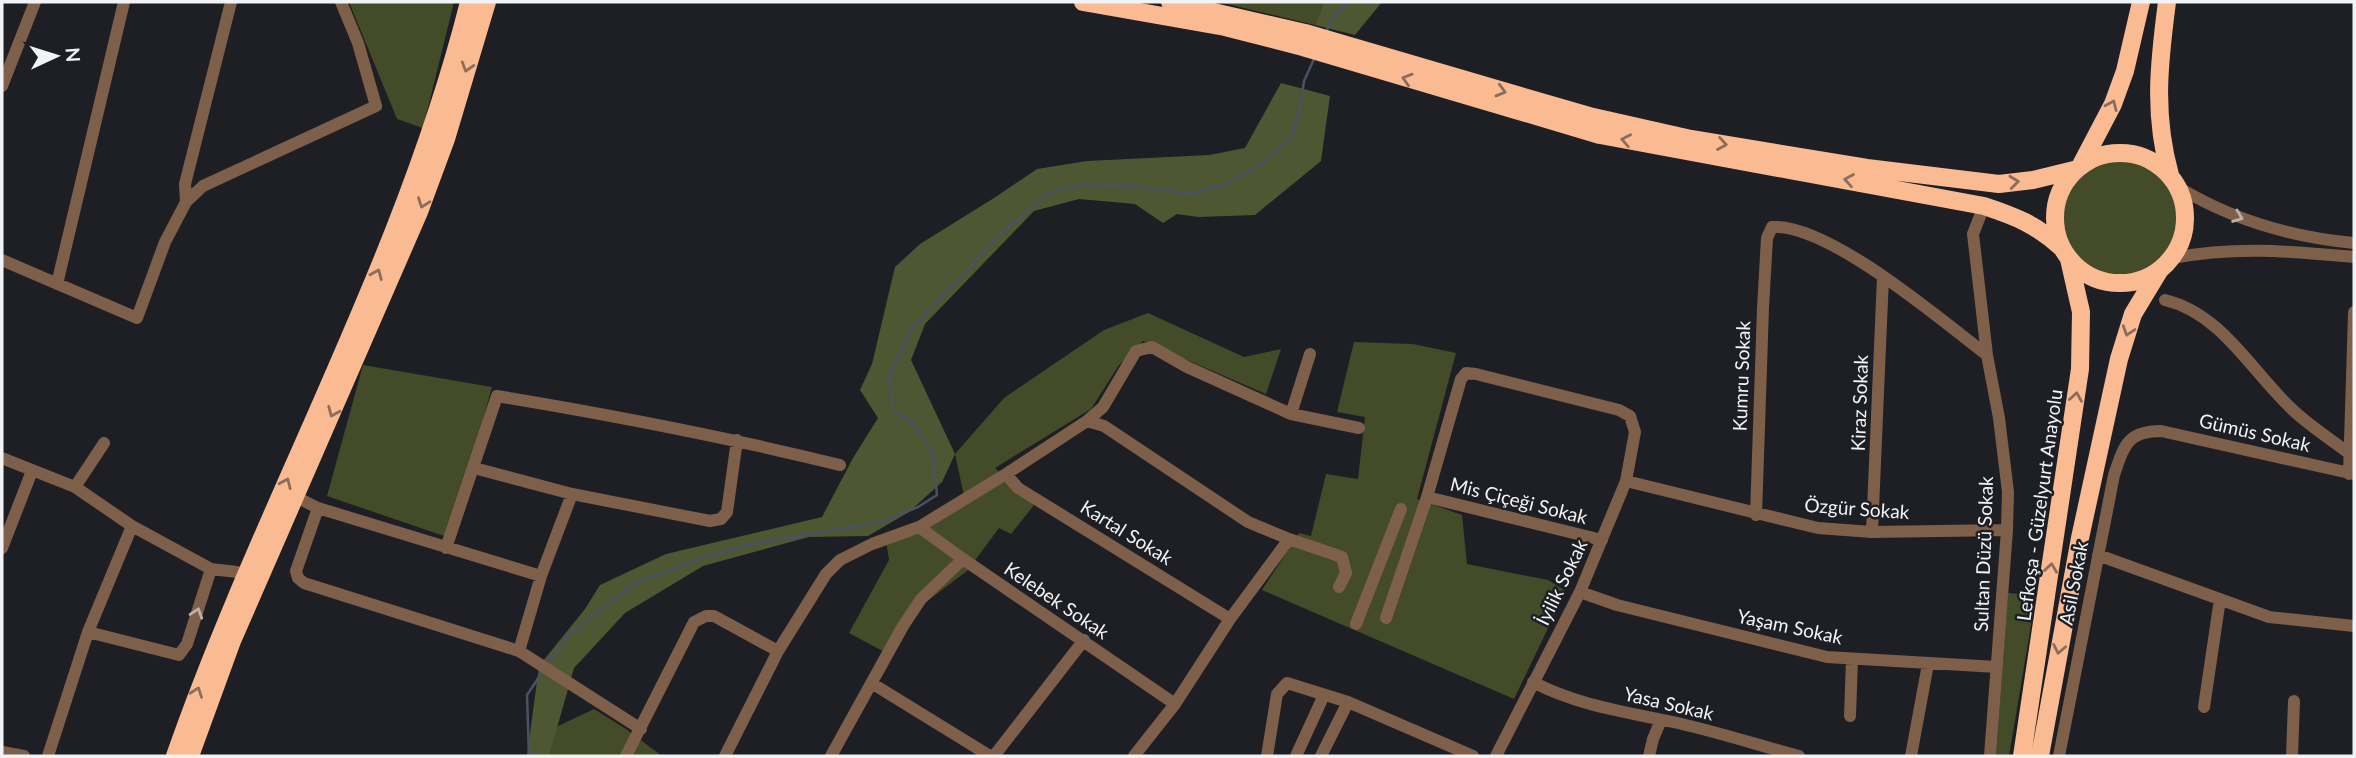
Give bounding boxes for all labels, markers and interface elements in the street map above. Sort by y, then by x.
north arrow [21,21,91,91]
text: N [61,47,85,63]
one-way arrow [461,61,476,73]
one-way arrow [1401,72,1413,87]
one-way arrow [1494,83,1506,97]
one-way arrow [2104,99,2118,112]
one-way arrow [1620,133,1632,148]
one-way arrow [1716,136,1728,151]
one-way arrow [1844,173,1855,188]
one-way arrow [2009,175,2020,190]
one-way arrow [417,196,431,208]
one-way arrow [2232,209,2244,223]
one-way arrow [369,269,383,281]
street label: Kumru Sokak [1728,320,1754,432]
one-way arrow [2122,324,2136,337]
street label: Kiraz Sokak [1846,354,1872,452]
street label: Lefkoşa - Güzelyurt Anayolu [2011,388,2067,622]
one-way arrow [2068,391,2083,403]
one-way arrow [327,405,341,417]
street label: Gümüs Sokak [2197,408,2313,456]
street label: Mis Çiçeği Sokak [1448,472,1590,528]
street label: Sultan Düzü Sokak [1969,475,1997,632]
one-way arrow [278,477,292,490]
street label: Özgür Sokak [1804,493,1911,523]
street label: Kartal Sokak [1077,495,1178,570]
street label: İyilik Sokak [1530,535,1592,629]
street label: Asil Sokak [2054,539,2092,627]
street label: Kelebek Sokak [1000,557,1114,644]
one-way arrow [2043,562,2058,574]
street label: Yaşam Sokak [1735,604,1845,648]
one-way arrow [189,607,203,620]
one-way arrow [2053,643,2068,655]
street label: Yasa Sokak [1622,682,1716,725]
one-way arrow [189,686,203,698]

